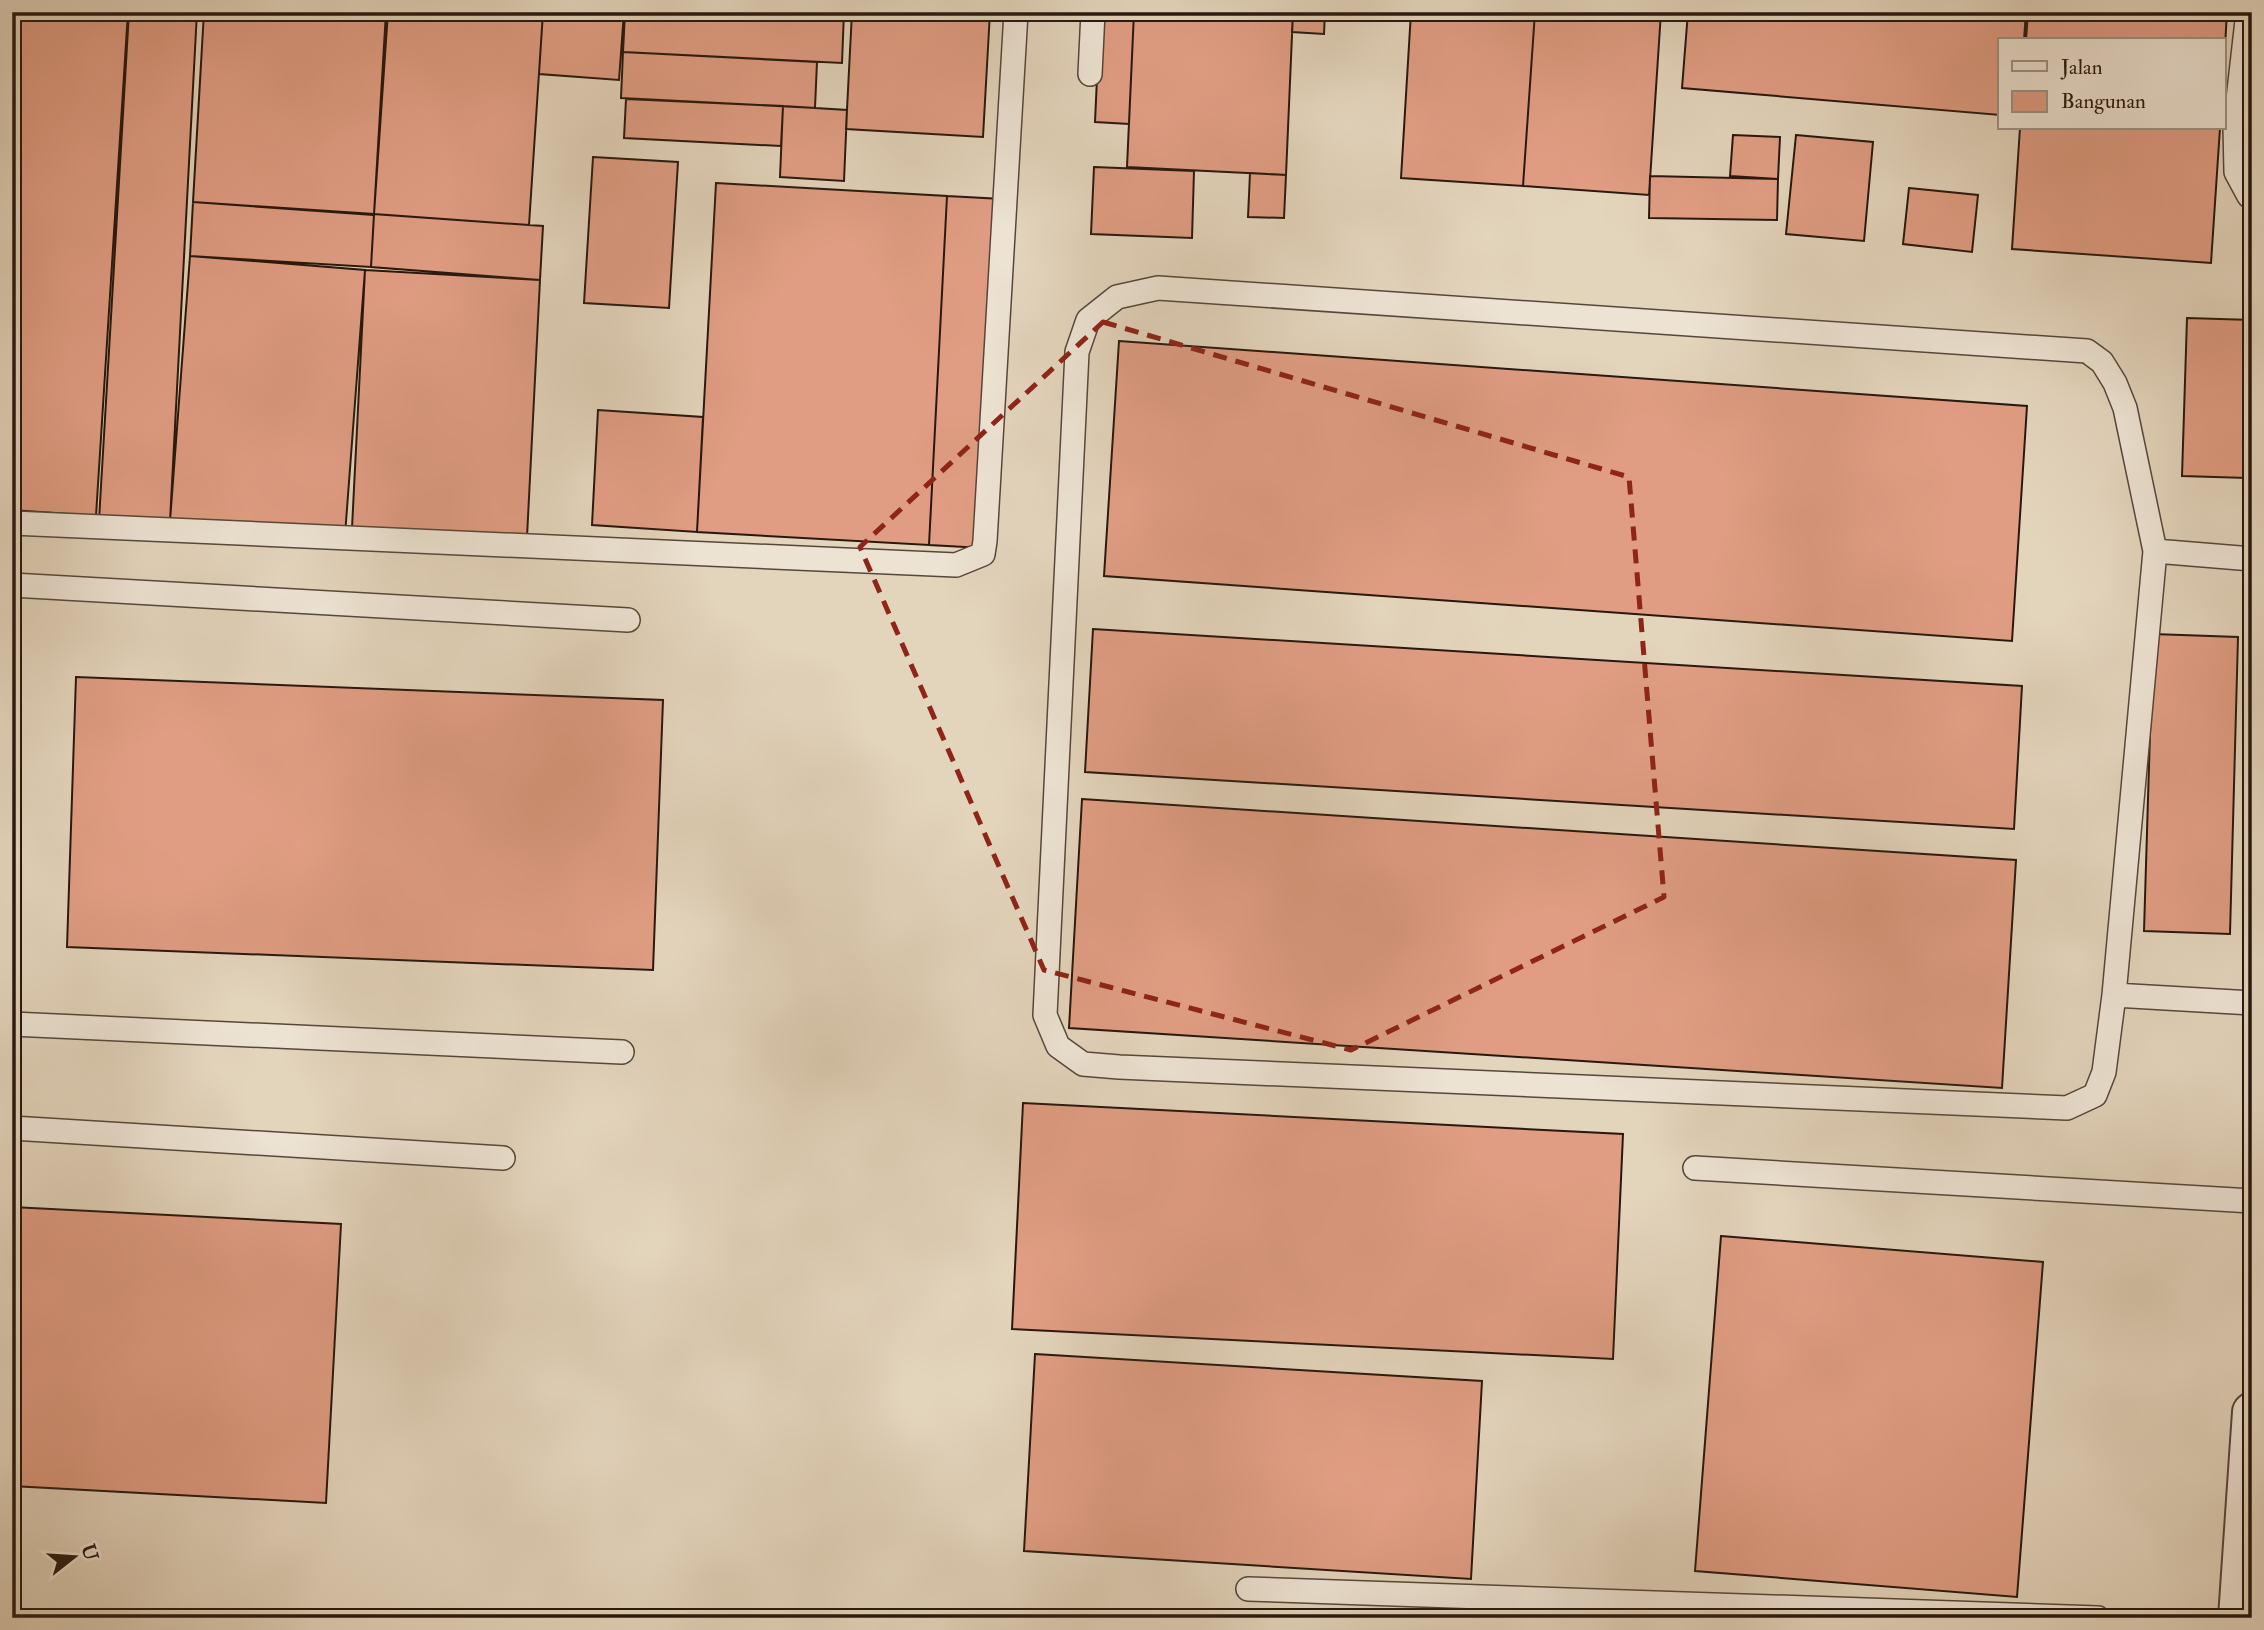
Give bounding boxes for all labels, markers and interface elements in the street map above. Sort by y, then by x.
legend [1998,38,2226,130]
text: Jalan [2060,54,2103,81]
text: Bangunan [2061,88,2146,115]
north arrow [38,1522,108,1592]
text: U [75,1541,103,1564]

